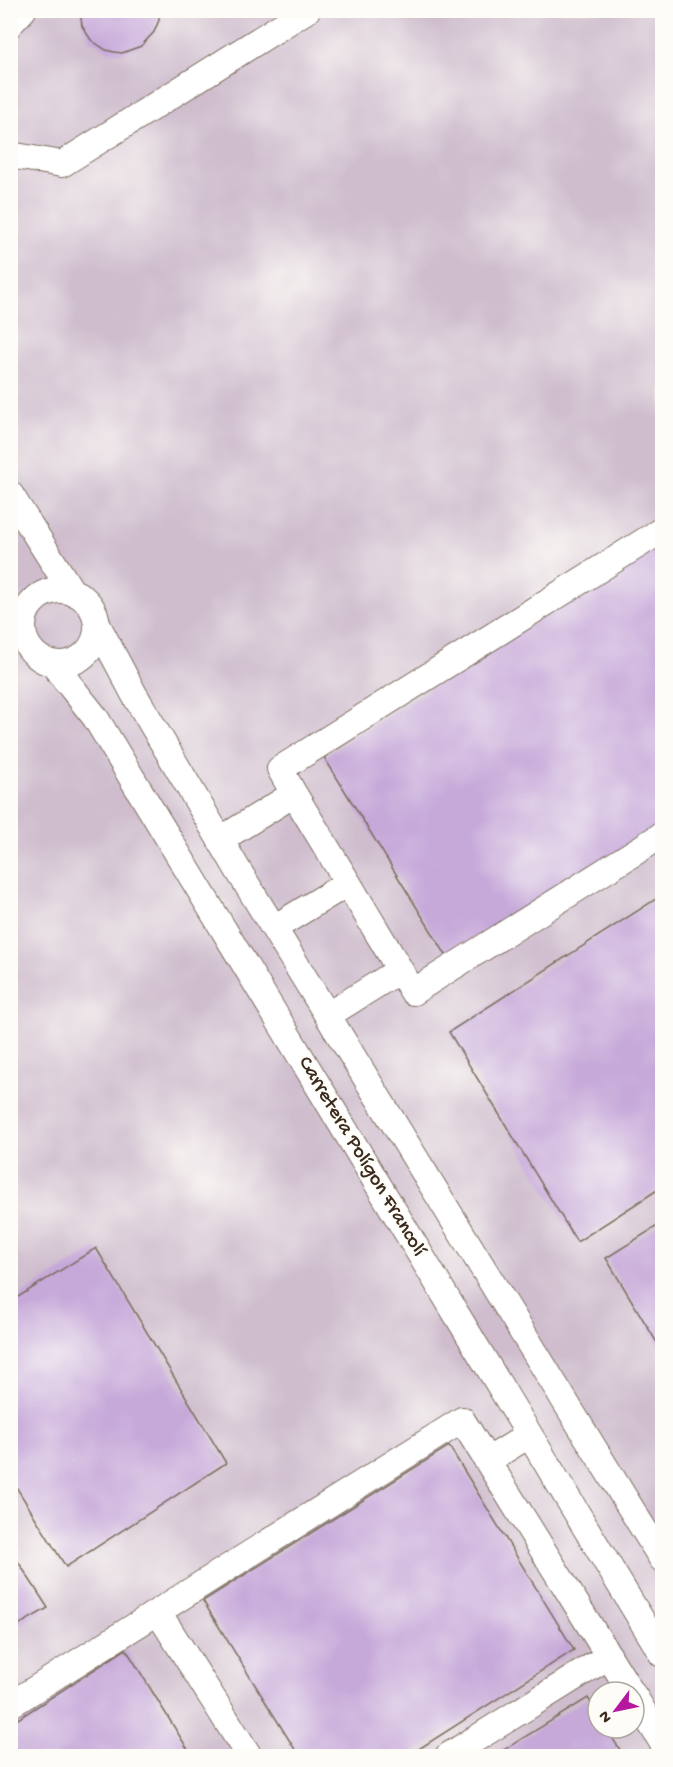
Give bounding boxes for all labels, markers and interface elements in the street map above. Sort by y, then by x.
street label: Carretera Polígon Francolí [291,1053,431,1262]
north arrow [586,1680,646,1740]
text: N [595,1706,617,1726]

